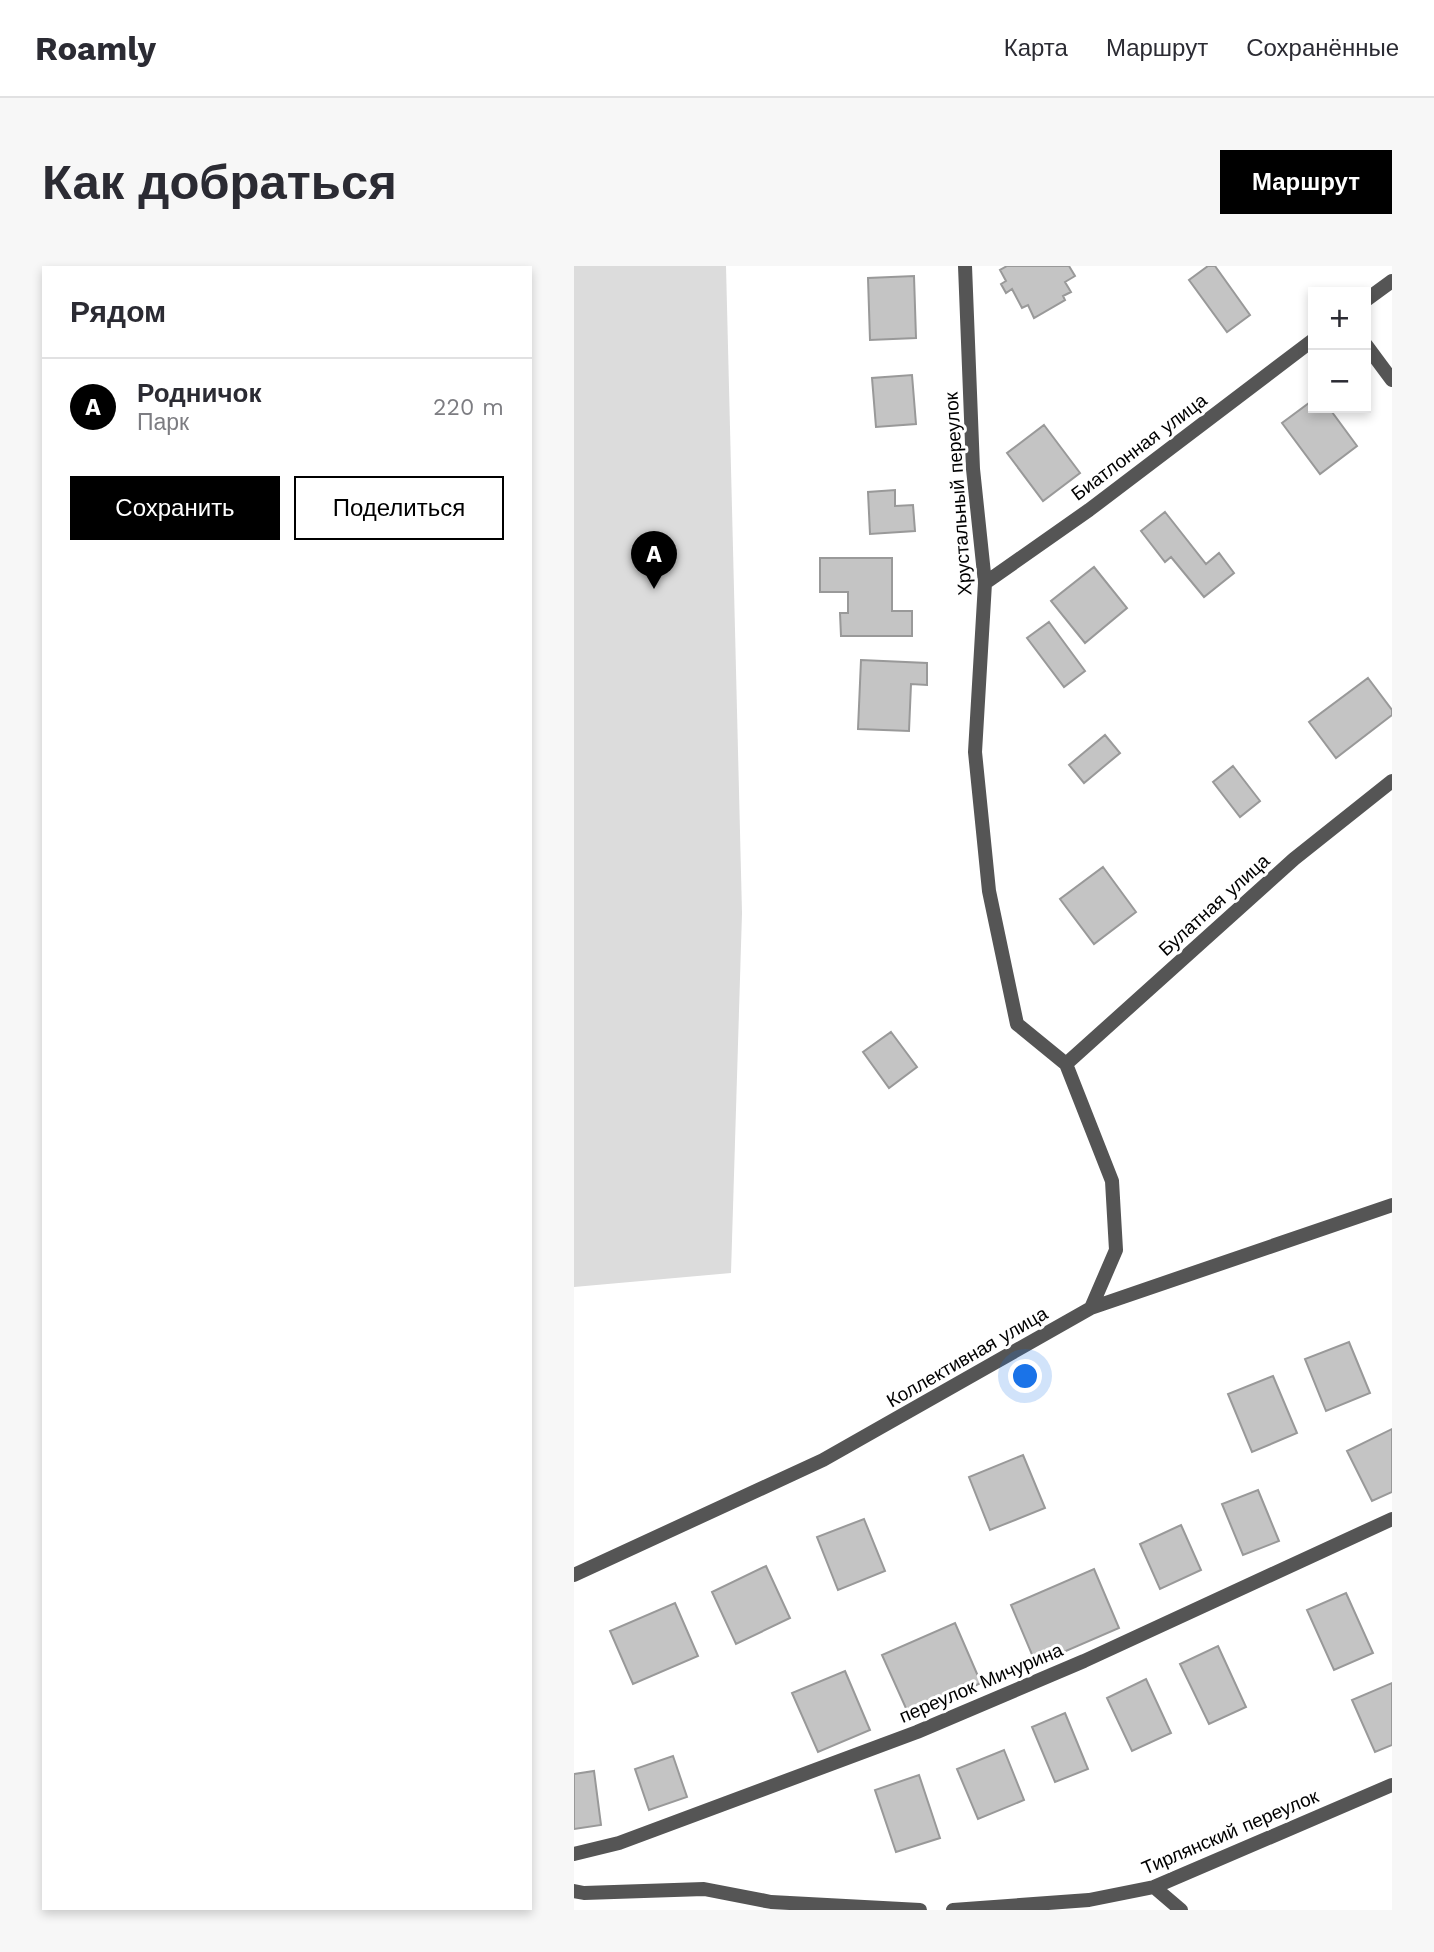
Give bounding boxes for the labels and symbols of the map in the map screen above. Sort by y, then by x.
street label: Биатлонная улица [1067,388,1212,506]
street label: Хрустальный переулок [939,391,977,597]
pin: A [631,531,677,589]
street label: Булатная улица [1154,849,1274,961]
street label: Коллективная улица [882,1301,1052,1412]
your location [1008,1359,1042,1393]
street label: переулок Мичурина [896,1638,1067,1728]
street label: Тирлянский переулок [1138,1784,1322,1880]

